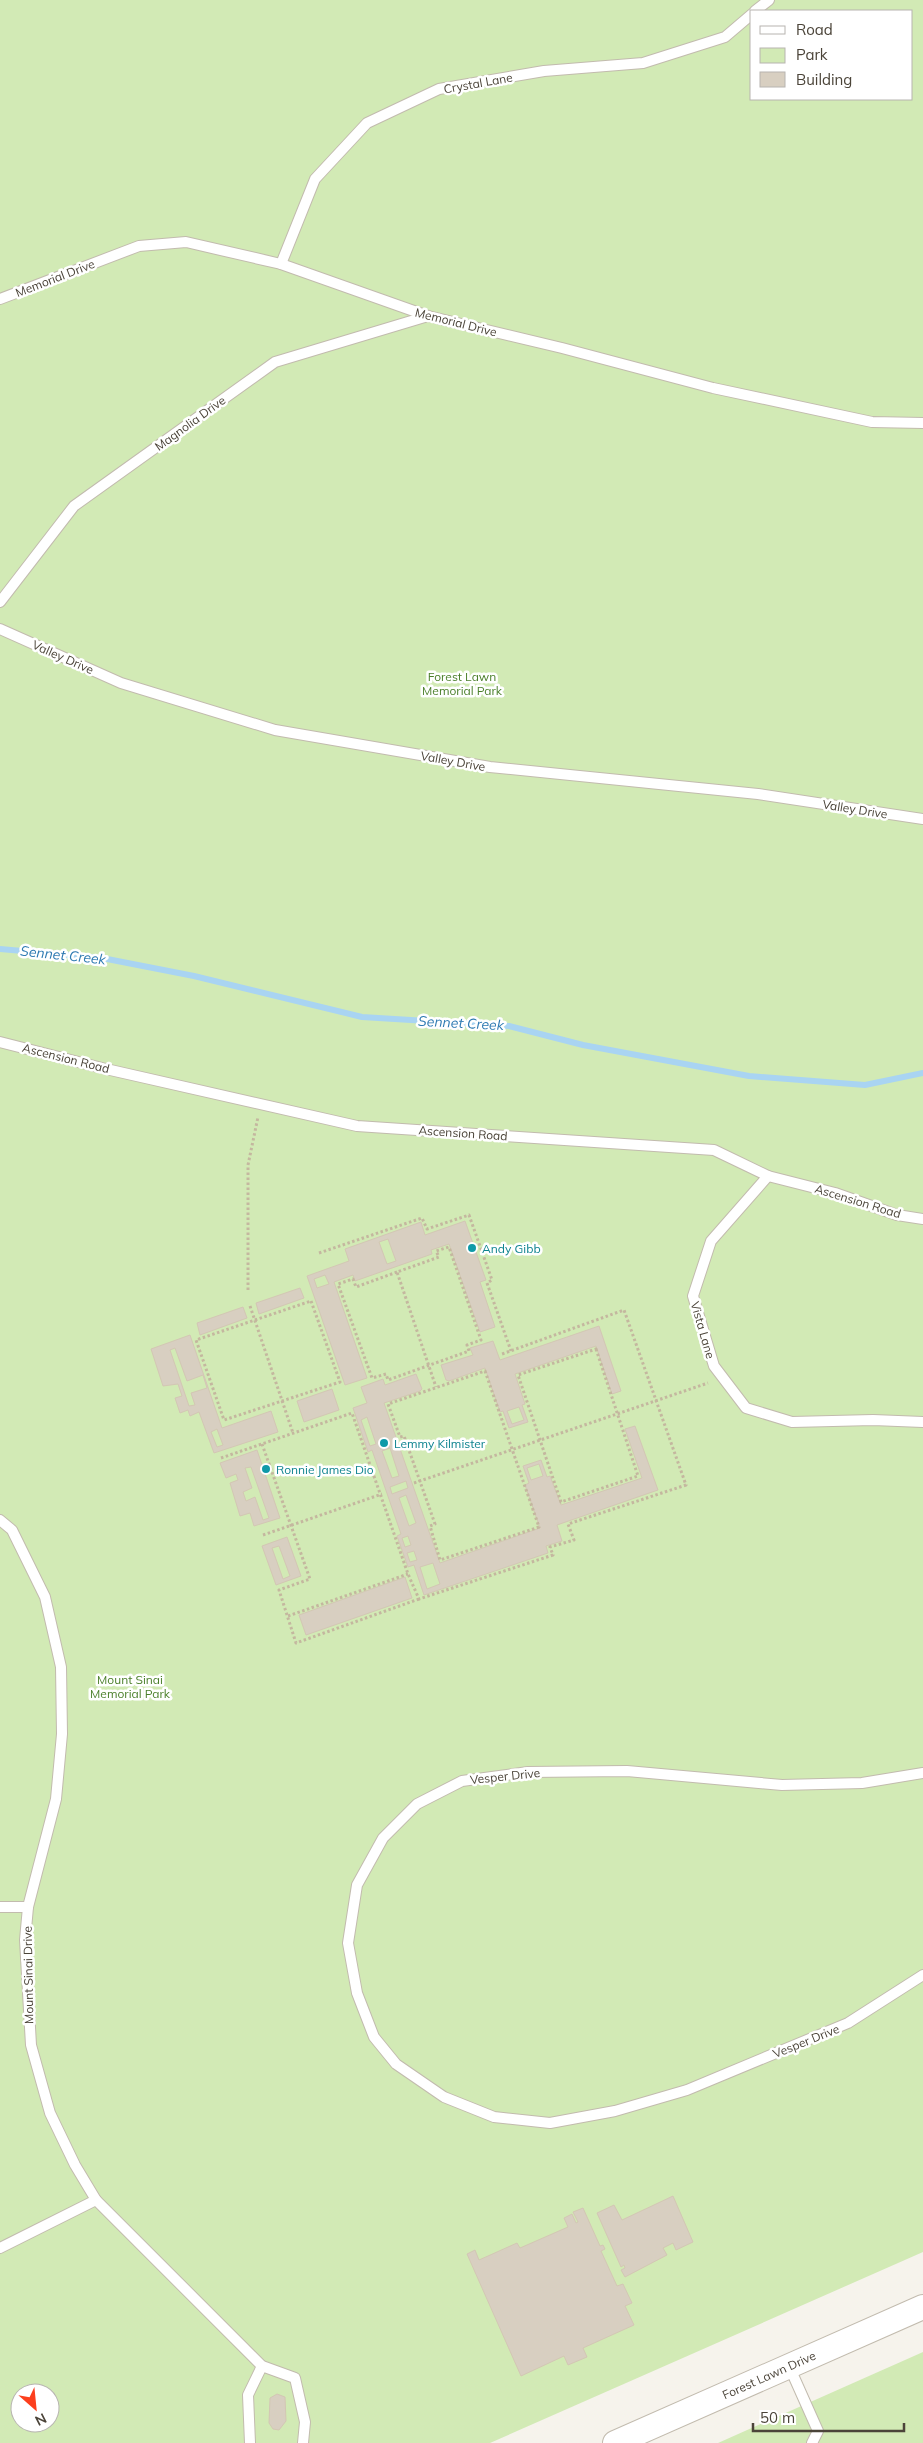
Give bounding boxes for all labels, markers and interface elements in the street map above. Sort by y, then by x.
legend [750,10,913,100]
text: Road [796,20,833,39]
text: Park [796,45,828,64]
street label: Crystal Lane [442,70,514,96]
text: Building [796,70,852,89]
street label: Memorial Drive [13,256,97,300]
street label: Memorial Drive [414,305,498,339]
street label: Magnolia Drive [152,392,228,454]
street label: Valley Drive [30,637,96,677]
park label: Forest Lawn Memorial Park [422,669,503,698]
street label: Valley Drive [419,748,487,774]
street label: Valley Drive [821,796,889,822]
water label: Sennet Creek [19,942,107,969]
water label: Sennet Creek [418,1012,505,1034]
street label: Ascension Road [21,1040,111,1076]
street label: Ascension Road [418,1122,508,1144]
street label: Ascension Road [813,1181,903,1221]
place label: Andy Gibb [482,1241,541,1256]
marker: Andy Gibb [466,1242,478,1254]
street label: Vista Lane [688,1300,718,1360]
place label: Lemmy Kilmister [394,1436,486,1451]
marker: Lemmy Kilmister [378,1437,390,1449]
place label: Ronnie James Dio [276,1462,374,1477]
marker: Ronnie James Dio [260,1463,272,1475]
park label: Mount Sinai Memorial Park [90,1672,171,1701]
street label: Vesper Drive [469,1765,541,1787]
street label: Mount Sinai Drive [20,1926,36,2024]
street label: Vesper Drive [771,2021,841,2061]
street label: Forest Lawn Drive [720,2348,818,2402]
north arrow [10,2383,60,2433]
scale bar [753,2400,904,2432]
text: 50 m [760,2408,795,2427]
text: N [32,2409,50,2430]

